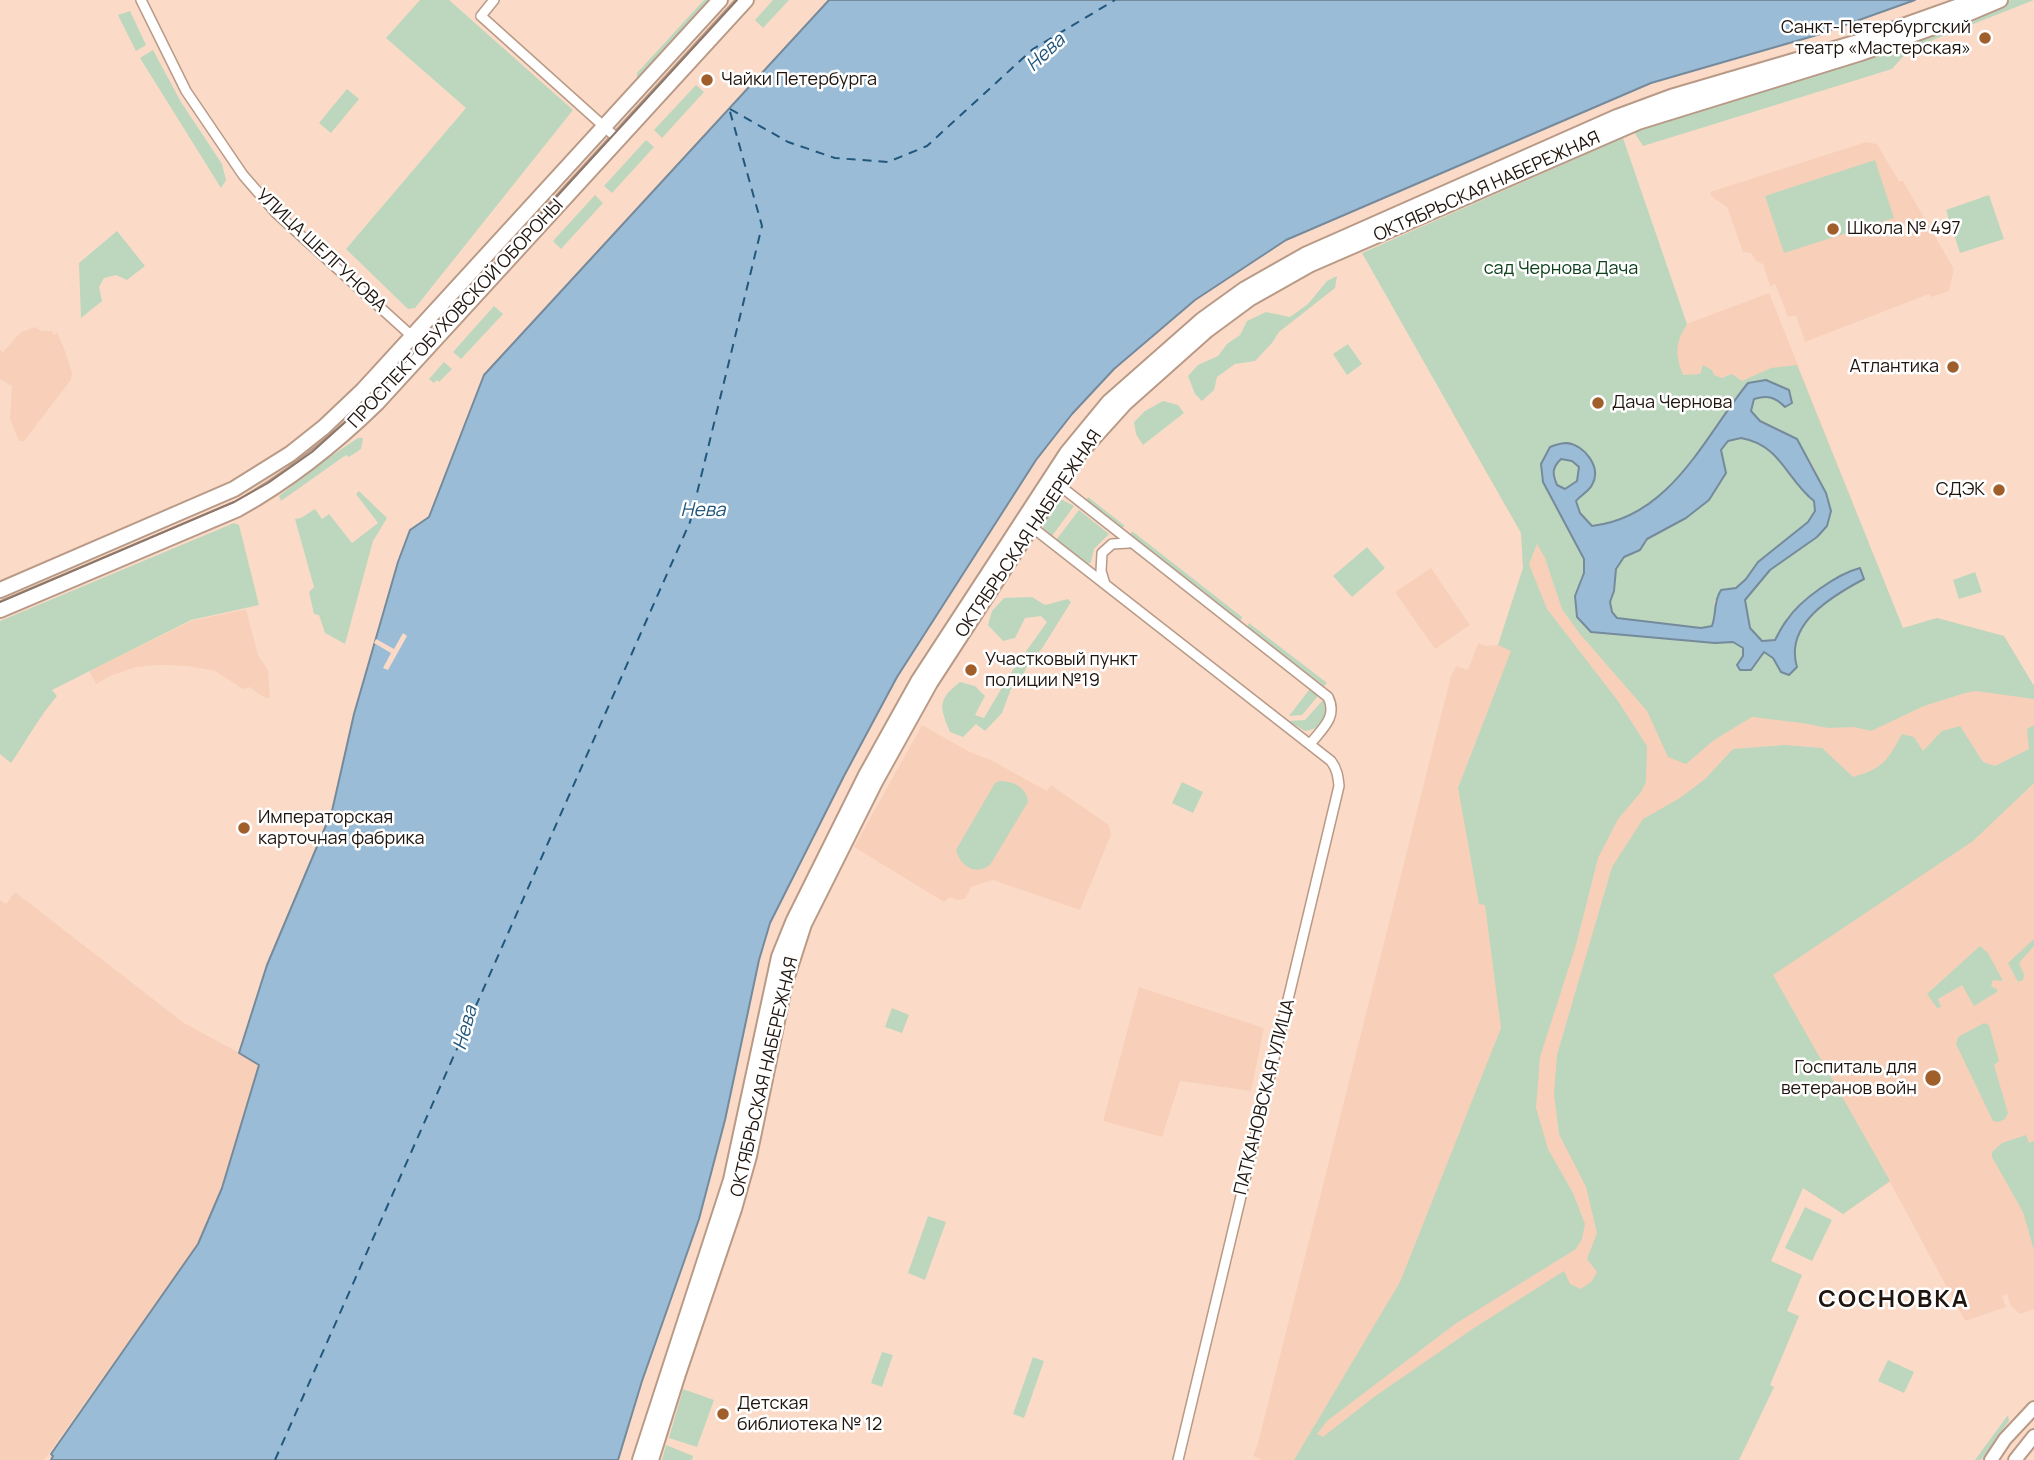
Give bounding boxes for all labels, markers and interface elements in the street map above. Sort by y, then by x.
place label: Санкт-Петербургский театр «Мастерская» [1781,17,1971,60]
water label: Нева [1022,29,1070,77]
marker: Санкт-Петербургский театр «Мастерская» [1977,30,1993,46]
place label: Чайки Петербурга [721,69,877,91]
marker: Чайки Петербурга [699,72,715,88]
street label: ОКТЯБРЬСКАЯ НАБЕРЕЖНАЯ [1370,127,1604,247]
street label: УЛИЦА ШЕЛГУНОВА [251,185,391,317]
street label: ПРОСПЕКТ ОБУХОВСКОЙ ОБОРОНЫ [344,195,568,433]
place label: Школа № 497 [1847,218,1961,240]
marker: Школа № 497 [1825,221,1841,237]
park label: сад Чернова Дача [1484,258,1638,280]
place label: Атлантика [1849,356,1939,378]
marker: Атлантика [1945,359,1961,375]
place label: Дача Чернова [1612,392,1732,414]
marker: Дача Чернова [1590,395,1606,411]
street label: ОКТЯБРЬСКАЯ НАБЕРЕЖНАЯ [951,426,1107,642]
place label: СДЭК [1936,479,1985,501]
marker: СДЭК [1991,482,2007,498]
water label: Нева [681,500,725,522]
place label: Участковый пункт полиции №19 [985,649,1138,692]
marker: Участковый пункт полиции №19 [963,662,979,678]
place label: Императорская карточная фабрика [258,807,424,850]
marker: Императорская карточная фабрика [236,820,252,836]
street label: ОКТЯБРЬСКАЯ НАБЕРЕЖНАЯ [727,955,803,1199]
street label: ПАТКАНОВСКАЯ УЛИЦА [1230,997,1300,1197]
water label: Нева [449,1003,483,1053]
place label: Госпиталь для ветеранов войн [1781,1057,1917,1100]
marker: Госпиталь для ветеранов войн [1923,1068,1943,1088]
district label: СОСНОВКА [1819,1286,1969,1314]
place label: Детская библиотека № 12 [737,1393,882,1436]
marker: Детская библиотека № 12 [715,1406,731,1422]

